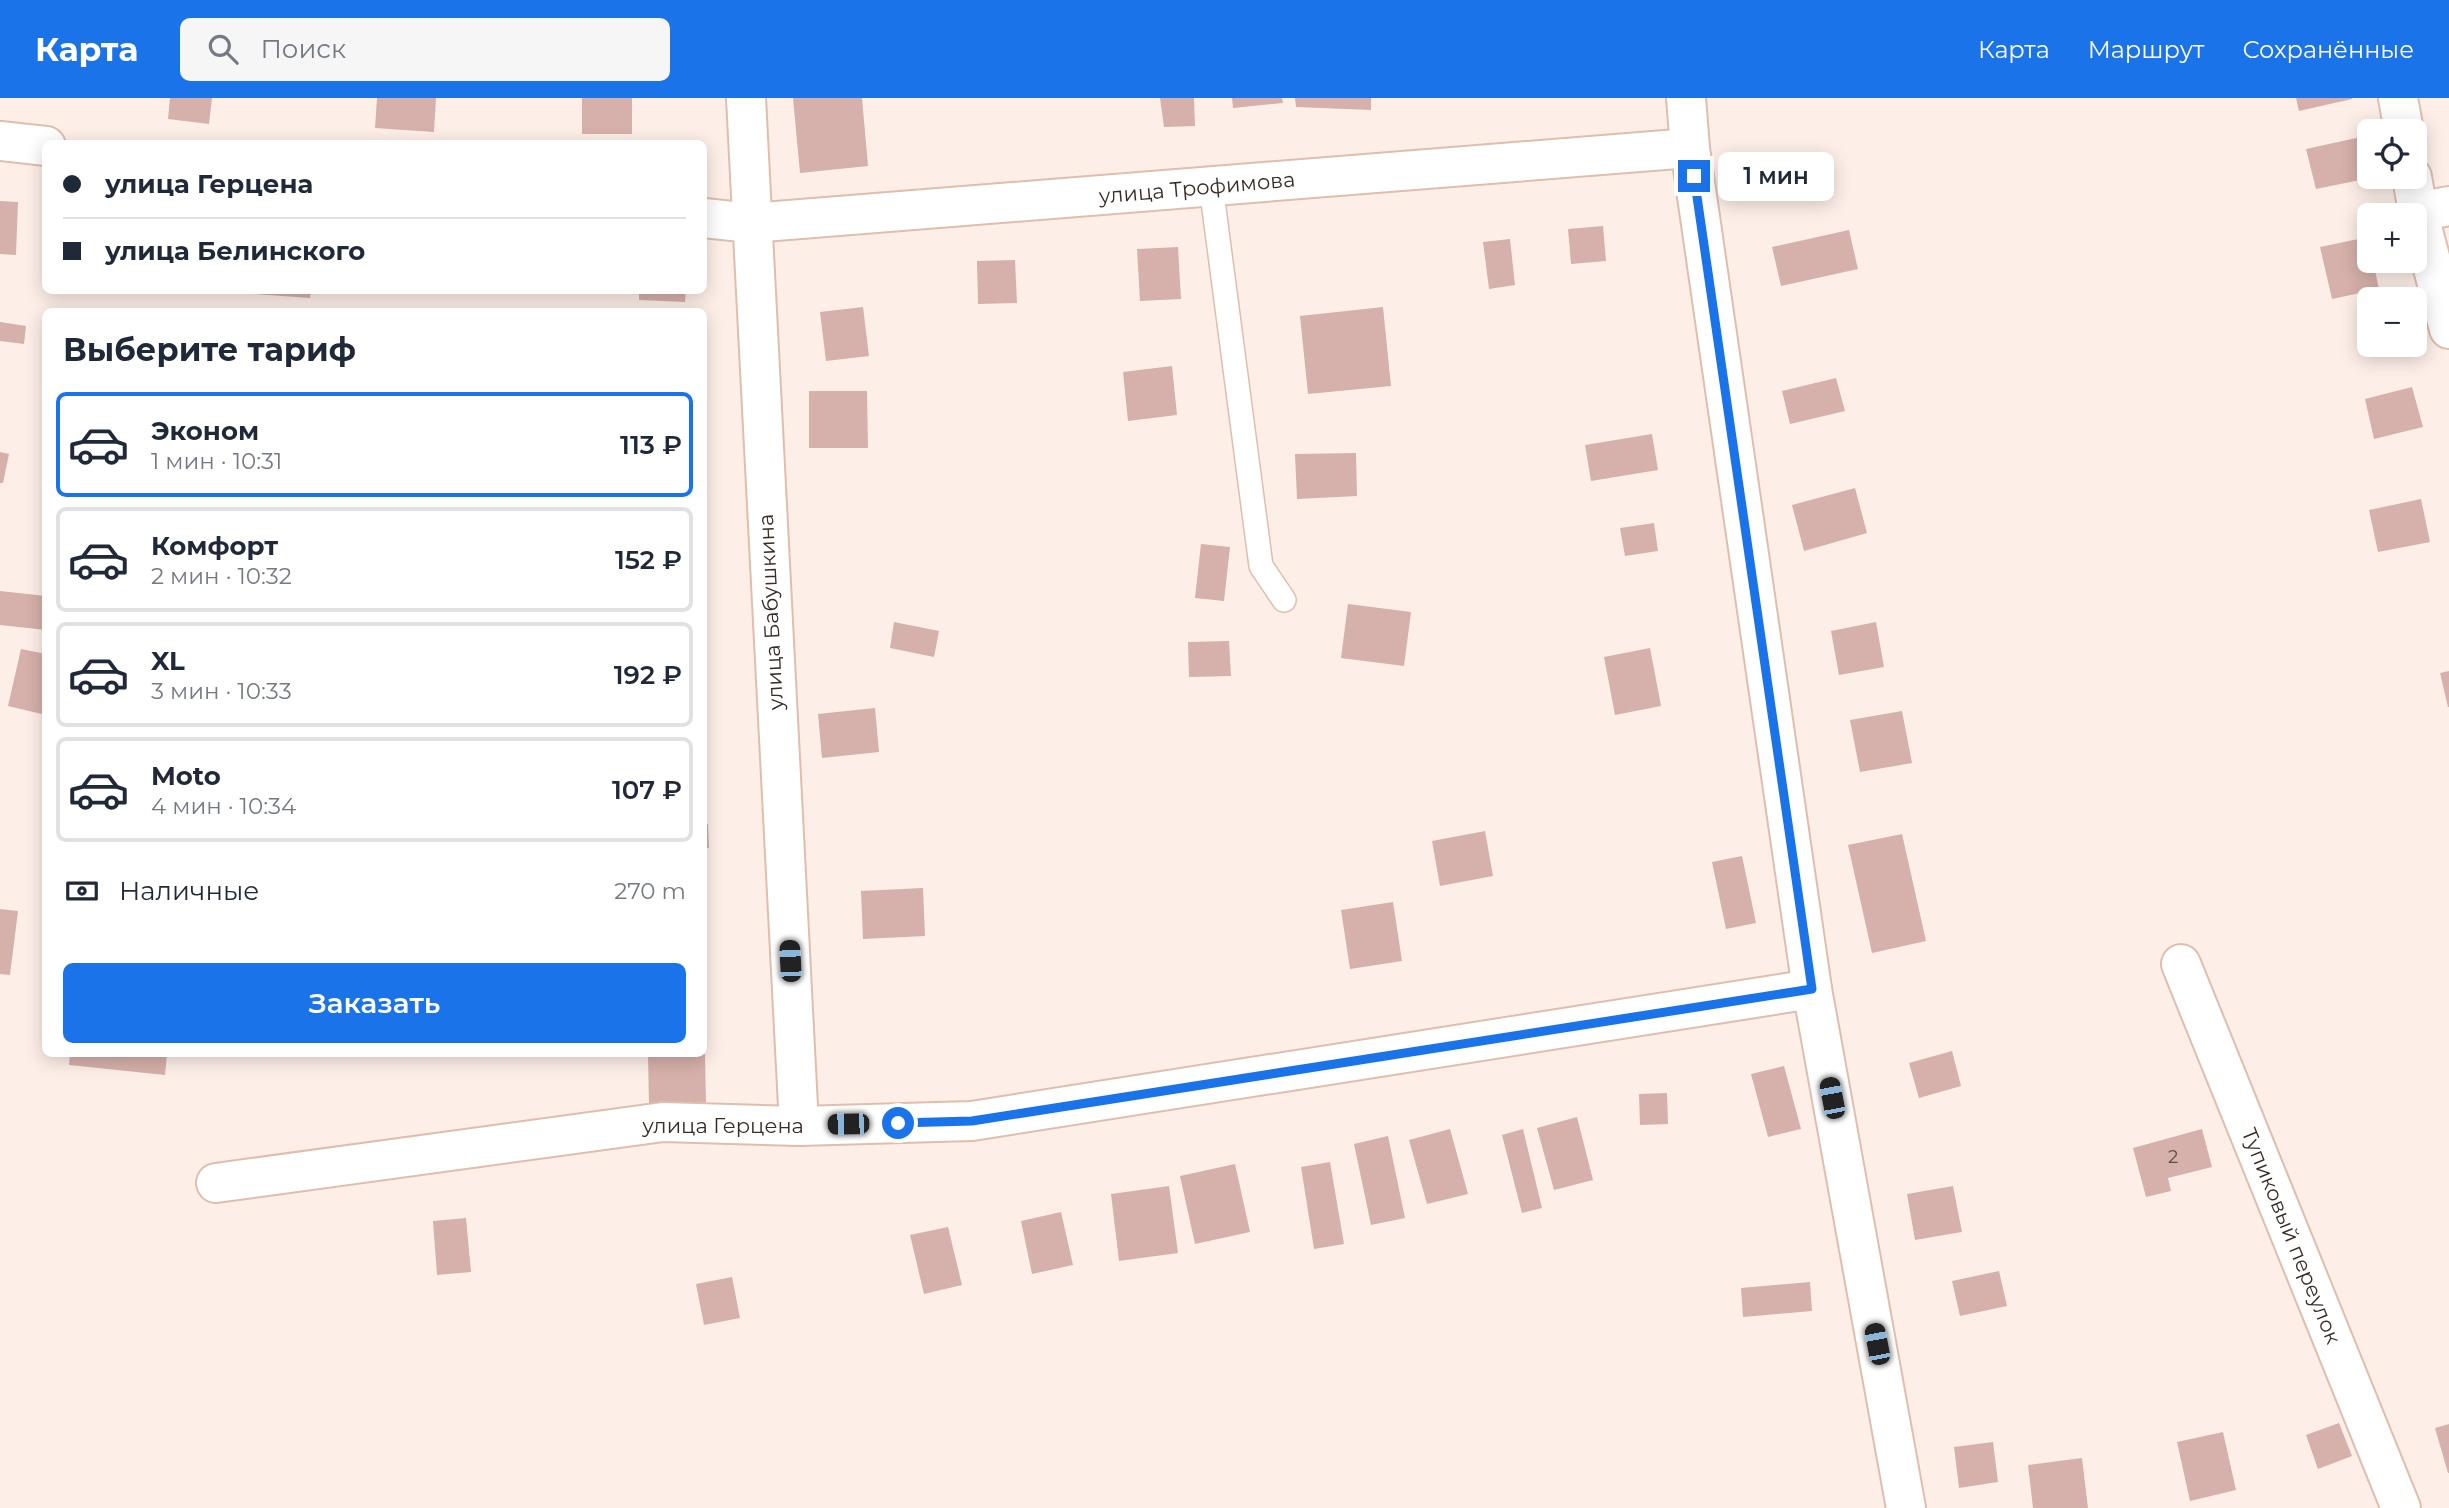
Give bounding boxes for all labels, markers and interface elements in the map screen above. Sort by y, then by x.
search box [180,18,670,81]
text: Карта [35,29,138,69]
icon: search [204,30,242,68]
text: Поиск [260,33,346,65]
text: Карта [1978,35,2050,64]
text: Маршрут [2088,35,2204,64]
text: Сохранённые [2242,35,2414,64]
map controls [2357,119,2427,357]
button: locate [2357,119,2427,189]
callout: 1 мин [1718,152,1834,200]
route end [1678,160,1710,192]
text: 1 мин [1743,162,1809,190]
street label: улица Трофимова [1097,166,1296,209]
text: улица Герцена [105,168,313,200]
button: + [2357,203,2427,273]
text: улица Белинского [105,235,365,267]
button: − [2357,287,2427,357]
text: Выберите тариф [63,330,356,369]
icon: car [67,413,130,476]
text: Эконом [151,415,259,447]
text: 113 ₽ [620,429,682,461]
text: 1 мин · 10:31 [151,447,282,475]
street label: улица Бабушкина [753,513,788,712]
icon: car [67,528,130,591]
text: Комфорт [151,530,278,562]
text: 152 ₽ [615,544,682,576]
text: 2 мин · 10:32 [151,562,292,590]
icon: car [67,643,130,706]
text: XL [151,645,185,677]
text: 192 ₽ [614,659,682,691]
text: 3 мин · 10:33 [151,677,292,705]
icon: car [67,758,130,821]
text: Moto [151,760,221,792]
text: 107 ₽ [612,774,682,806]
text: 4 мин · 10:34 [151,792,296,820]
icon: cash [63,872,101,910]
text: Наличные [119,875,259,907]
text: 270 m [614,877,686,905]
car [779,939,802,983]
button: Заказать [63,963,686,1043]
car [1818,1075,1847,1121]
route start [882,1107,914,1139]
street label: улица Герцена [641,1113,804,1138]
car [827,1113,870,1135]
street label: Тупиковый переулок [2237,1124,2346,1347]
house number: 2 [2168,1146,2178,1168]
car [1863,1321,1892,1367]

